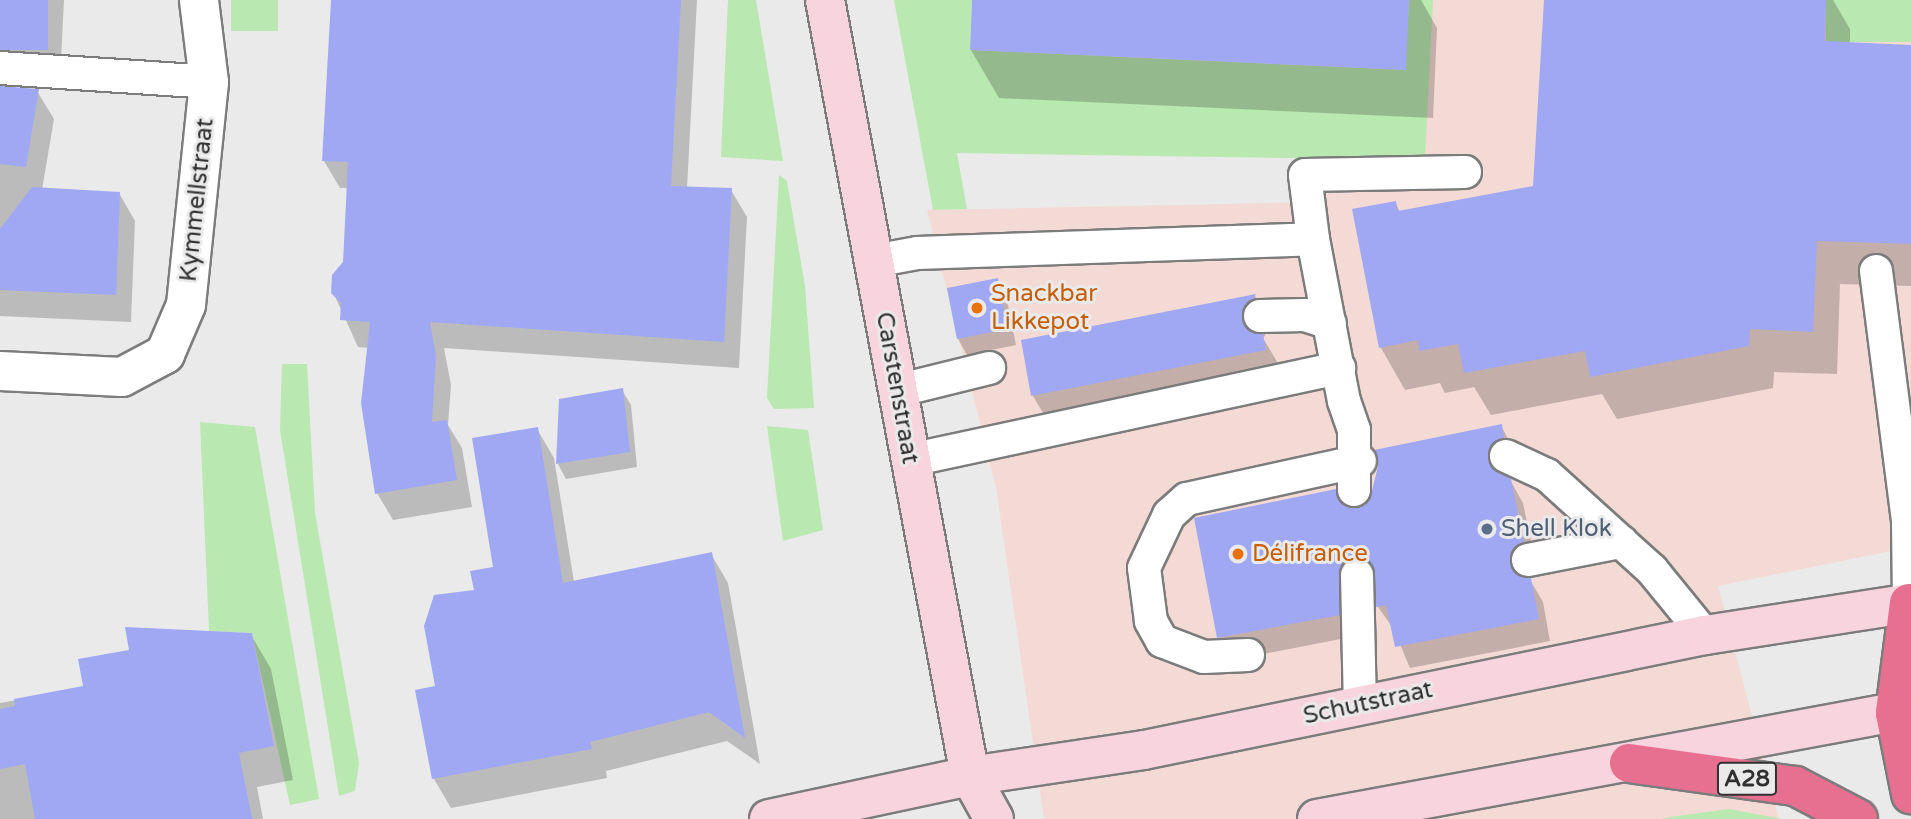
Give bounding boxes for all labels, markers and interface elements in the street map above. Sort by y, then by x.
street label: Kymmellstraat [174,117,220,283]
place label: Snackbar Likkepot [991,280,1097,336]
marker: Snackbar Likkepot [969,300,985,316]
street label: Carstenstraat [869,310,925,466]
place label: Shell Klok [1501,515,1612,543]
marker: Shell Klok [1479,521,1495,537]
place label: Délifrance [1252,540,1368,568]
marker: Délifrance [1230,546,1246,562]
street label: Schutstraat [1301,675,1435,731]
road number: A28 [1716,760,1778,799]

